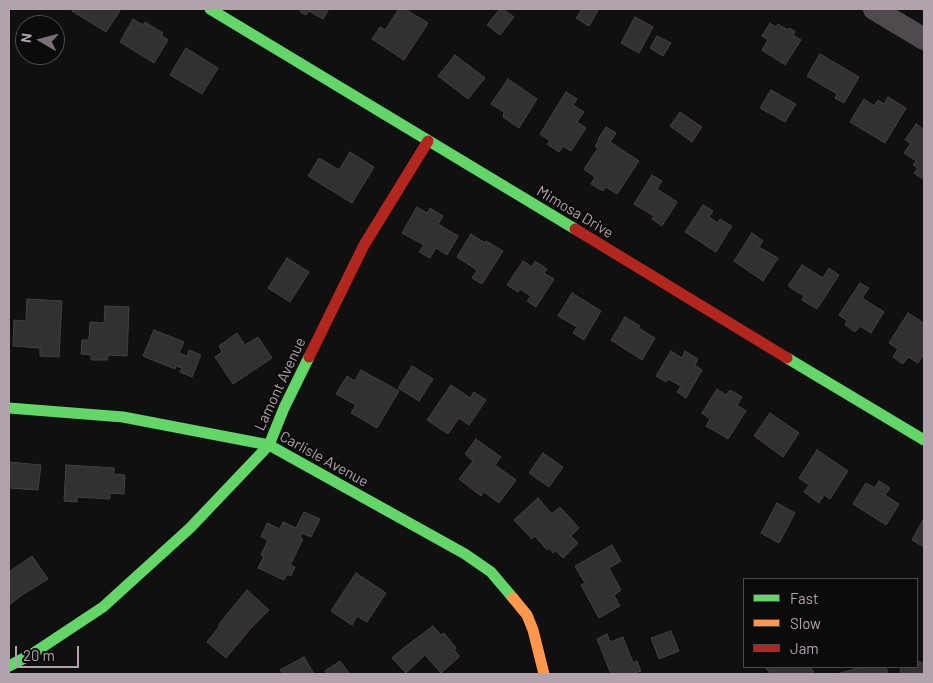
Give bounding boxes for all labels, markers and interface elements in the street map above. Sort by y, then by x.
north arrow [15,15,65,65]
text: N [17,32,35,44]
street label: Mimosa Drive [533,182,617,242]
street label: Lamont Avenue [251,334,309,434]
street label: Carlisle Avenue [276,427,372,491]
legend [743,578,918,668]
text: Fast [790,589,818,607]
text: Slow [790,614,821,632]
scale bar [18,636,81,668]
text: Jam [790,639,819,657]
text: 20 m [23,646,55,664]

